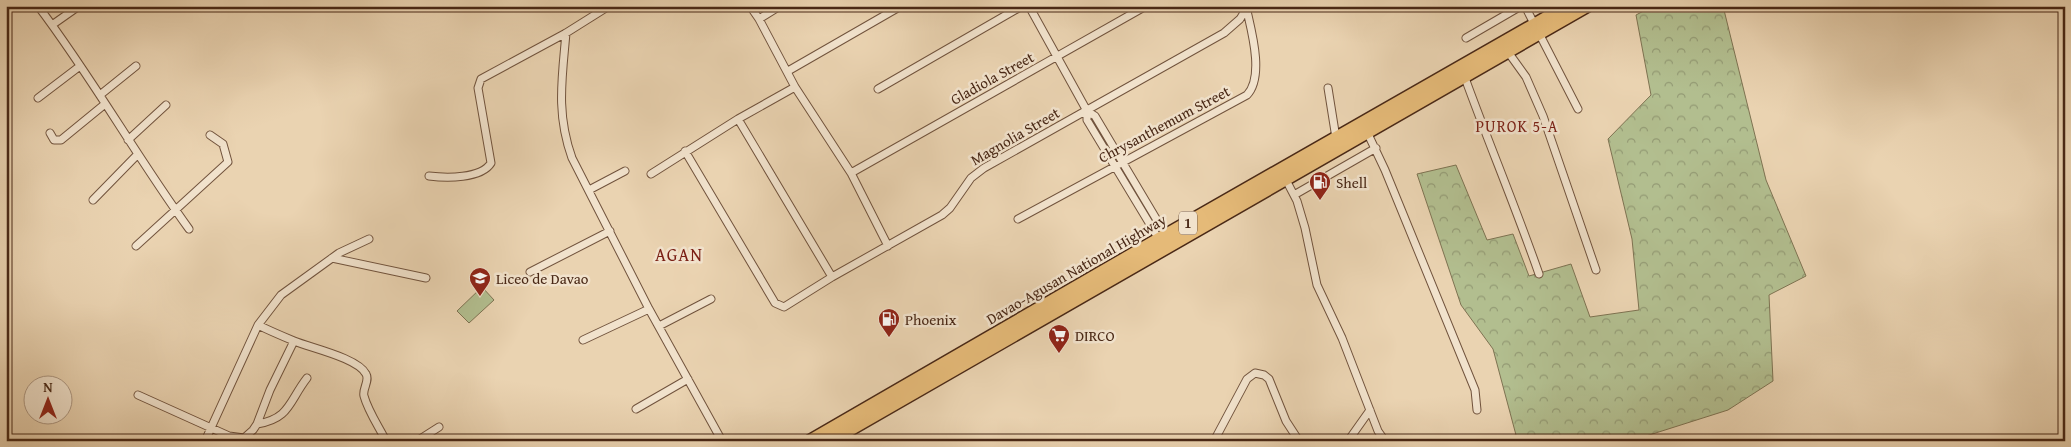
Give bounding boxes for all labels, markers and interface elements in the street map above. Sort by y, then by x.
street label: Gladiola Street [946,46,1038,110]
street label: Chrysanthemum Street [1094,80,1234,168]
street label: Magnolia Street [967,102,1064,170]
district label: PUROK 5-A [1476,114,1558,138]
fuel station icon: Shell [1308,170,1332,201]
place label: Shell [1336,172,1367,193]
street label: Davao-Agusan National Highway [982,208,1170,329]
road number: 1 [1179,212,1197,234]
district label: AGAN [655,241,703,268]
school or university icon: Liceo de Davao [468,266,492,297]
place label: Liceo de Davao [496,268,589,289]
fuel station icon: Phoenix [877,307,901,338]
place label: Phoenix [905,309,957,330]
supermarket icon: DIRCO [1047,323,1071,354]
place label: DIRCO [1075,325,1115,346]
north arrow [22,374,72,424]
text: N [43,377,53,397]

